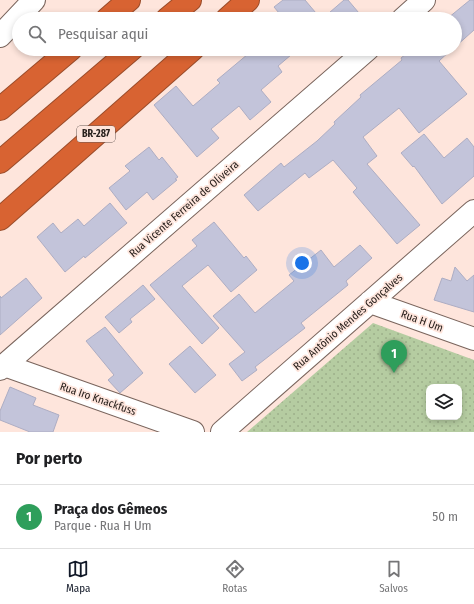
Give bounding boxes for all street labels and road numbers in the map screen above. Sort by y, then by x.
road number: BR-287 [77,126,115,142]
street label: Rua Vicente Ferreira de Oliveira [127,158,241,260]
street label: Rua Antônio Mendes Gonçalves [291,271,406,373]
street label: Rua H Um [399,307,445,335]
street label: Rua Iro Knackfuss [58,380,138,418]

